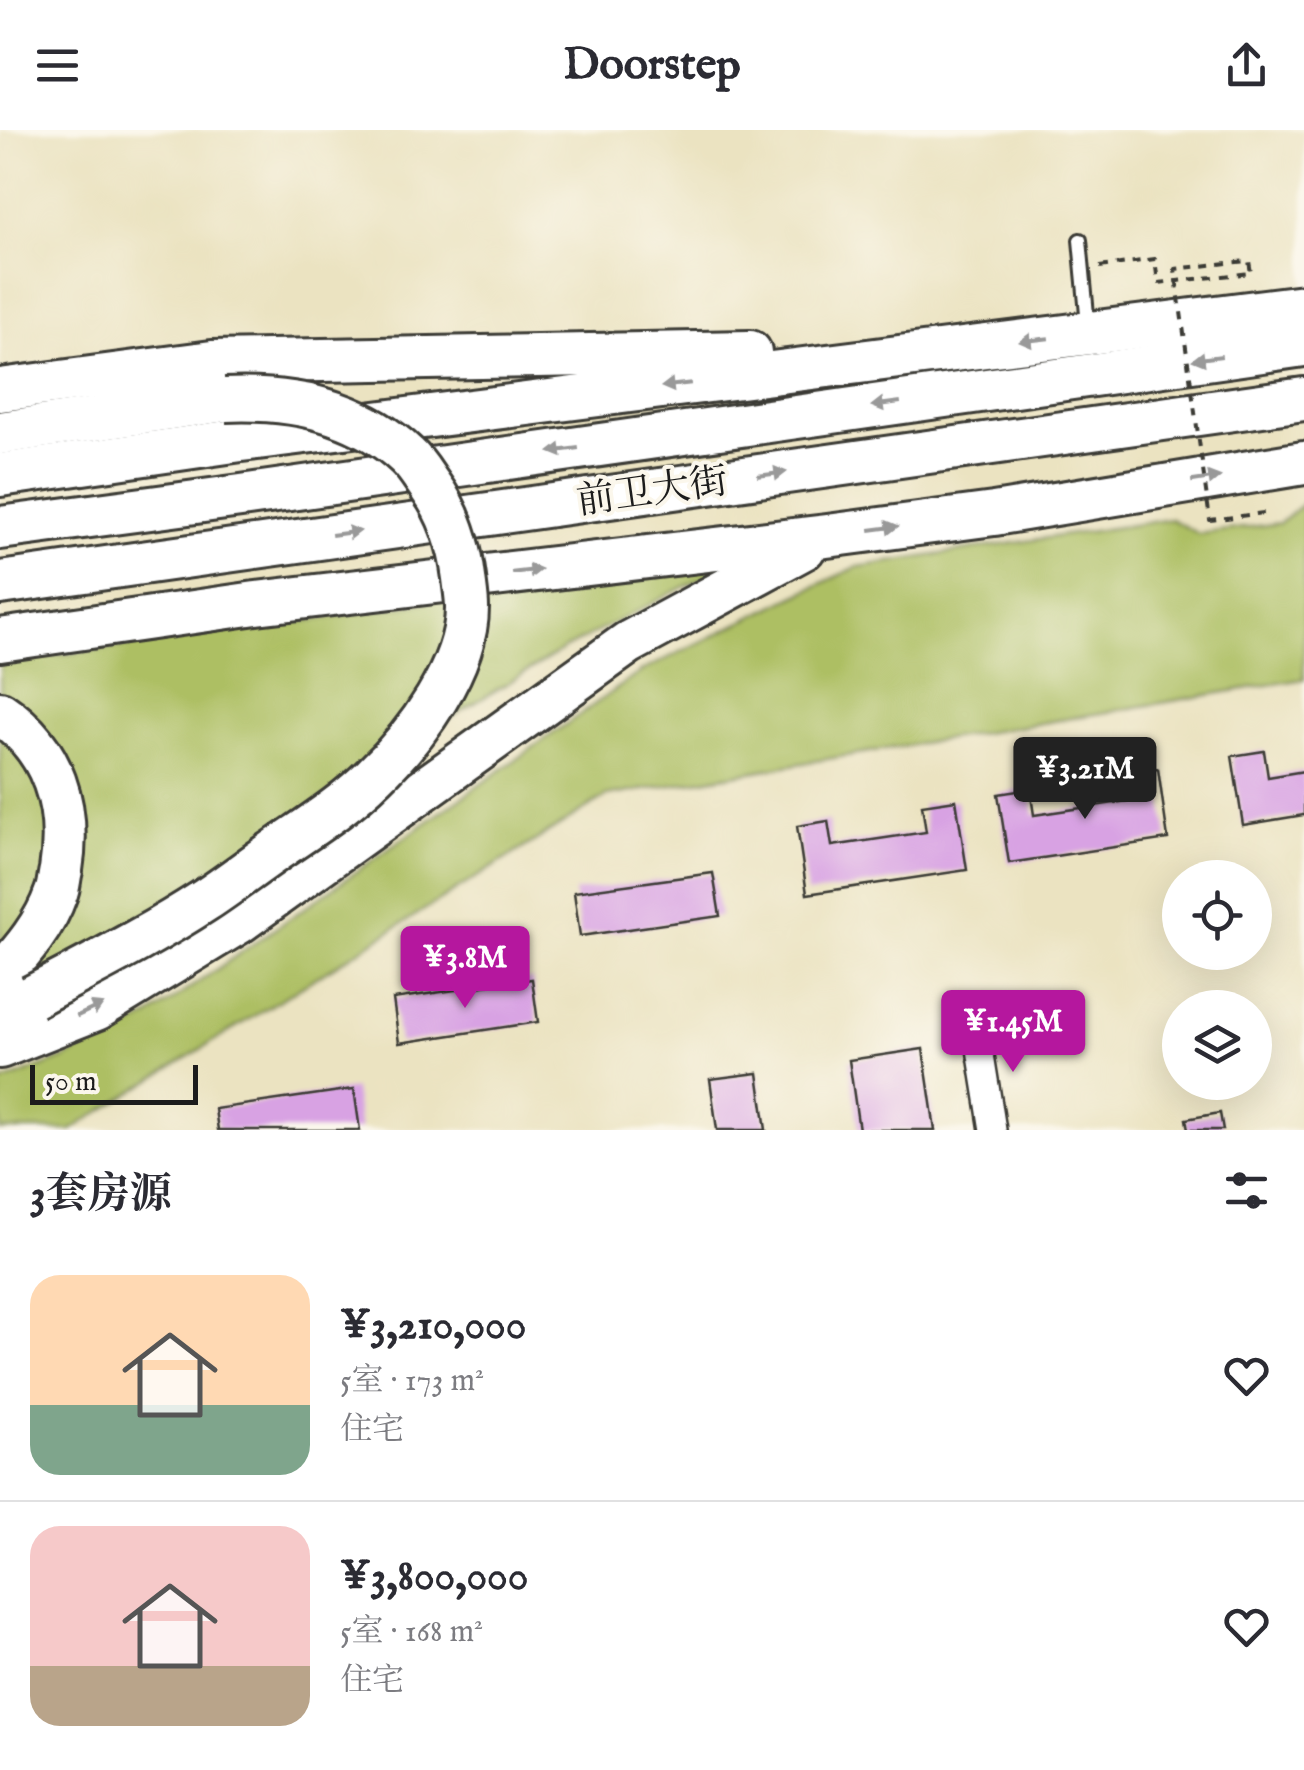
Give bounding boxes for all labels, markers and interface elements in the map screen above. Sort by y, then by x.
text: Doorstep [563,37,741,94]
icon: menu [30,38,85,93]
icon: share [1219,38,1274,93]
one-way arrow [1017,332,1049,348]
one-way arrow [1191,351,1223,367]
one-way arrow [660,377,692,393]
one-way arrow [869,397,901,413]
one-way arrow [548,443,579,459]
street label: 前卫大街 [574,459,731,527]
one-way arrow [756,465,788,481]
one-way arrow [1190,471,1222,486]
one-way arrow [869,520,901,536]
one-way arrow [331,525,362,541]
one-way arrow [512,563,543,579]
pin: ¥3.21M [1004,737,1166,822]
text: ¥3.21M [1035,749,1135,790]
map controls [1162,860,1272,1100]
button: locate [1162,860,1272,970]
pin: ¥3.8M [395,926,535,1011]
text: ¥3.8M [423,938,507,979]
pin: ¥1.45M [932,990,1094,1075]
button: layers [1162,990,1272,1100]
one-way arrow [76,1002,105,1019]
text: ¥1.45M [963,1002,1063,1043]
scale bar [30,1060,198,1104]
text: 50 m [45,1065,97,1100]
icon: filters [1219,1163,1274,1218]
text: 3套房源 [30,1169,172,1222]
text: ¥3,210,000 [340,1300,526,1353]
icon: home [110,1315,230,1435]
icon: heart [1219,1348,1274,1403]
text: 5室 · 173 m² [340,1361,484,1402]
text: 住宅 [340,1410,404,1451]
text: ¥3,800,000 [340,1551,528,1604]
icon: home [110,1566,230,1686]
icon: heart [1219,1599,1274,1654]
text: 5室 · 168 m² [340,1612,483,1653]
text: 住宅 [340,1661,404,1702]

